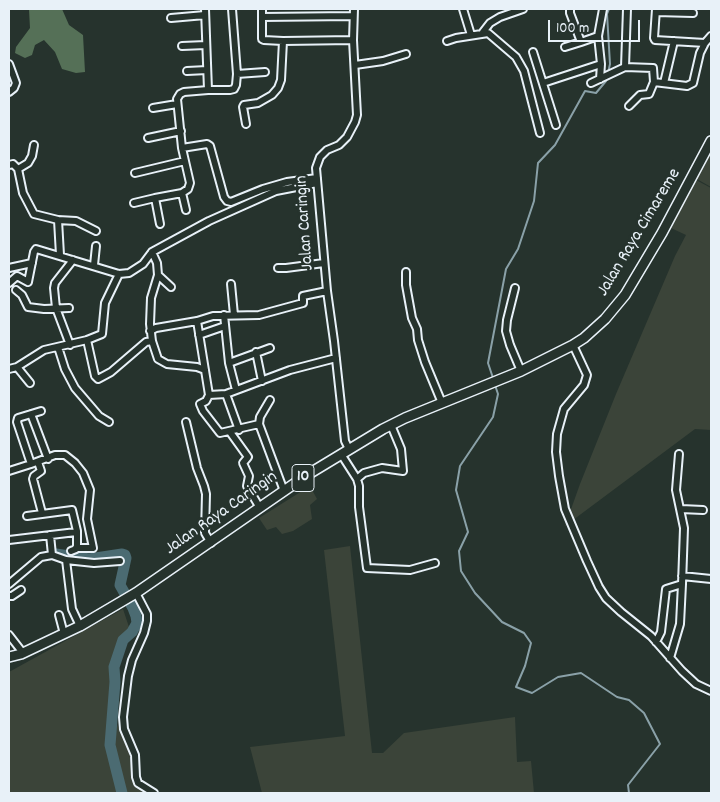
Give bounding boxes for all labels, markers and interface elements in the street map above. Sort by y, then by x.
scale bar [550,10,642,42]
text: 100 m [556,18,589,40]
street label: Jalan Raya Cimareme [593,165,687,301]
street label: Jalan Caringin [292,175,320,271]
road number: 10 [292,464,314,492]
street label: Jalan Raya Caringin [162,467,282,561]

